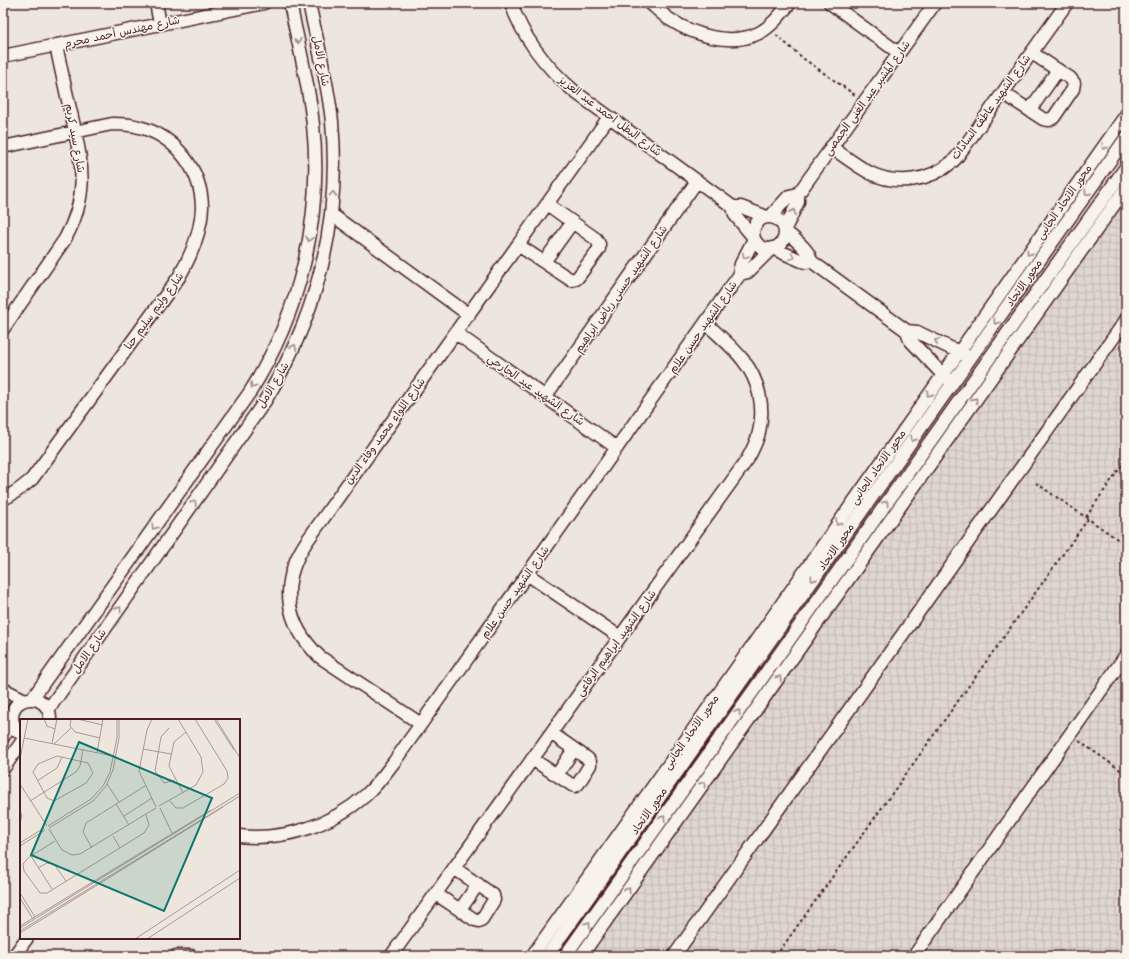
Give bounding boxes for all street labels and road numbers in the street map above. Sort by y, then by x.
street label: شارع مهندس أحمد محرم [63,13,181,53]
street label: شارع الامل [308,35,332,88]
street label: شارع المشير عبد الغنى الجمصى [821,38,915,159]
street label: شارع الشهيد عاطف السادات [948,52,1035,163]
street label: شارع البطل احمد عبد العزيز [554,72,664,161]
street label: شارع سيد كريم [61,102,87,174]
street label: محور الاتحاد الجانبى [1033,162,1095,242]
street label: شارع الشهيد حسنى رياض ابراهيم [572,223,672,356]
street label: محور الاتحاد [1003,257,1046,310]
street label: شارع وليم سليم حنا [122,270,188,353]
street label: شارع الشهيد حسن علام [666,278,741,377]
street label: شارع الشهيد عيد الجارحي [483,352,587,432]
street label: شارع الامل [254,360,293,411]
street label: شارع اللواء محمد وفاء الدين [342,375,430,488]
street label: محور الاتحاد الجانبى [847,427,909,507]
street label: محور الاتحاد [815,521,858,574]
street label: شارع الشهيد حسن علام [478,543,553,642]
street label: شارع الشهيد ابراهيم الرفاعى [573,587,661,700]
street label: شارع الامل [69,626,111,677]
street label: محور الاتحاد الجانبى [660,692,722,772]
street label: محور الاتحاد [628,785,671,838]

